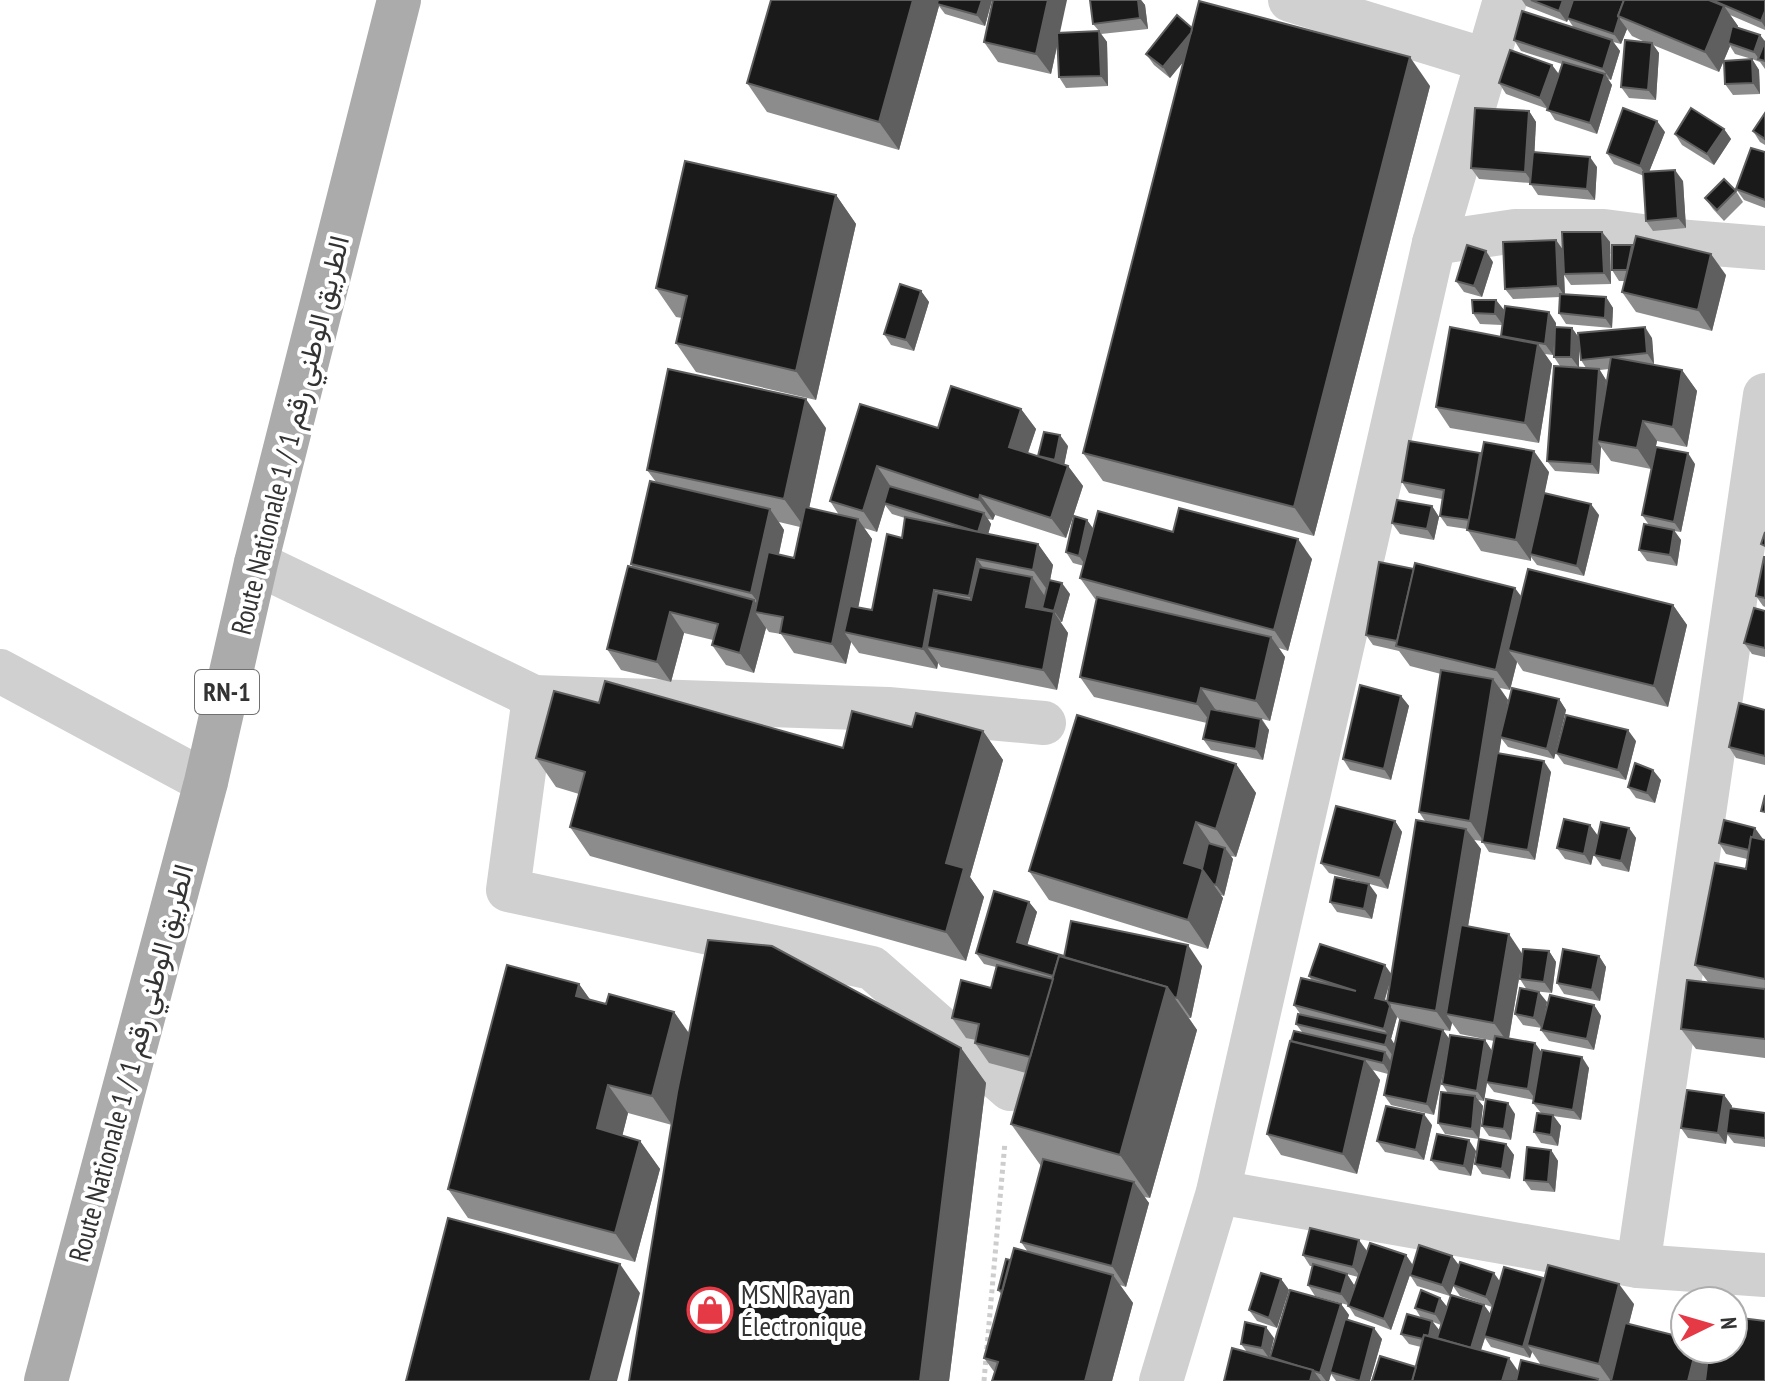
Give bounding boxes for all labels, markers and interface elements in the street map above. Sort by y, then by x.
street label: Route Nationale 1 / الطريق الوطني رقم 1 [222,231,362,639]
road number: RN-1 [195,670,259,714]
street label: Route Nationale 1 / الطريق الوطني رقم 1 [60,860,206,1267]
place label: MSN Rayan Électronique [741,1275,863,1344]
north arrow [1669,1285,1749,1365]
shop icon: MSN Rayan Électronique [686,1286,734,1334]
text: N [1714,1316,1743,1330]

